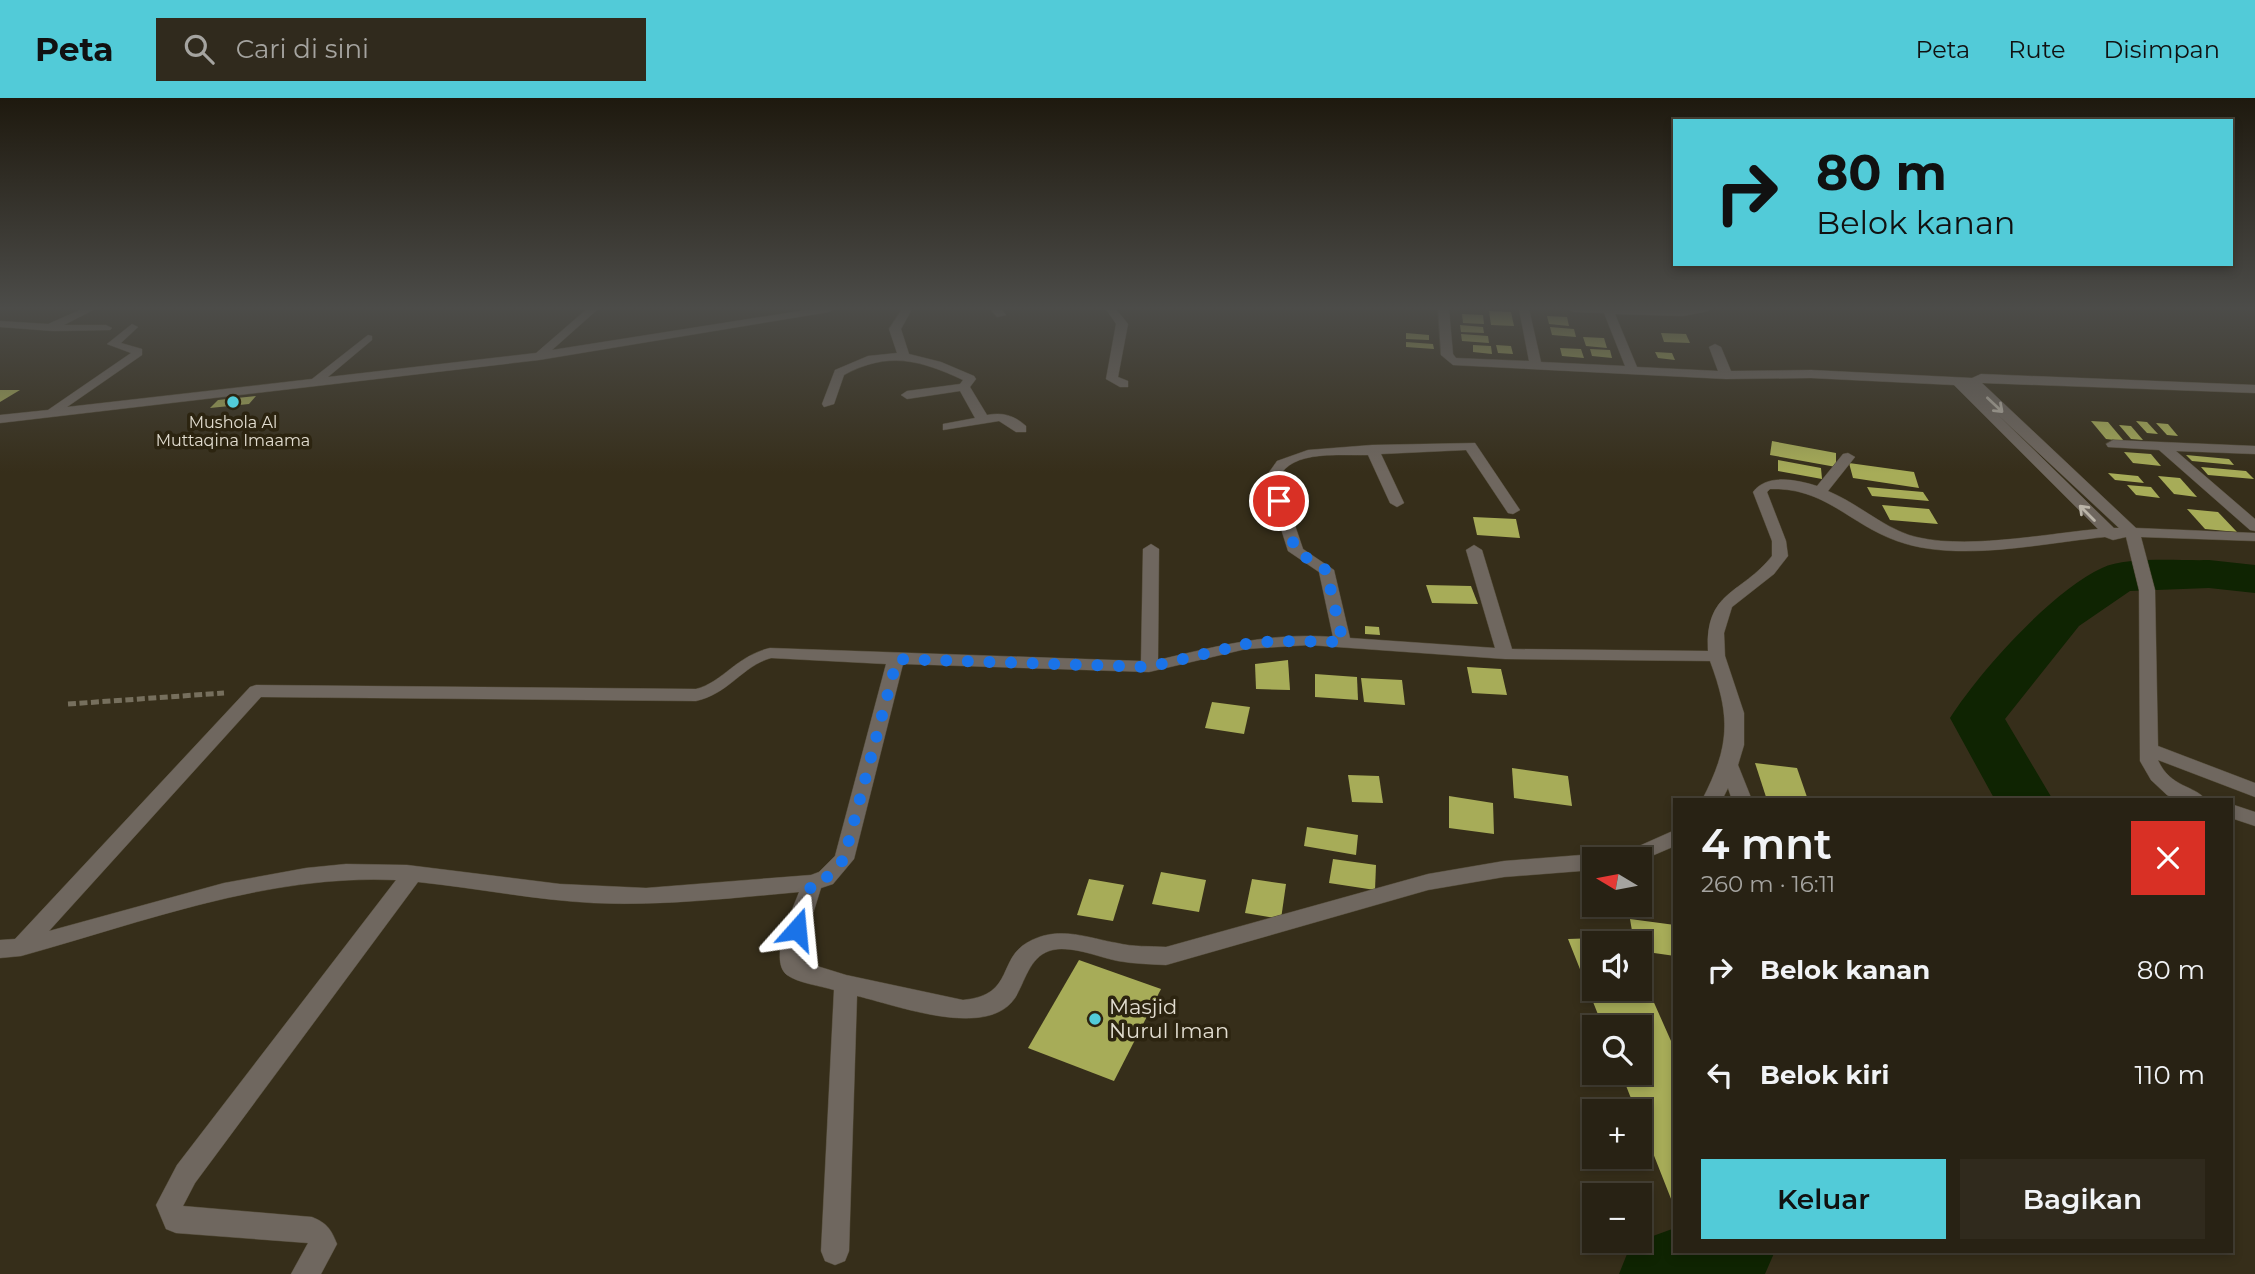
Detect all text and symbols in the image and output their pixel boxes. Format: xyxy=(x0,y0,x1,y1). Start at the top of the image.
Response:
search box xyxy=(156,18,646,81)
text: Peta xyxy=(35,29,114,69)
icon: search xyxy=(180,30,218,68)
text: Cari di sini xyxy=(236,33,369,65)
text: Peta xyxy=(1915,35,1970,64)
text: Rute xyxy=(2008,35,2066,64)
text: Disimpan xyxy=(2104,35,2220,64)
text: 80 m xyxy=(1816,143,1947,202)
icon: right xyxy=(1701,147,1792,238)
text: Belok kanan xyxy=(1816,203,2016,242)
marker: Mushola Al Muttaqina Imaama xyxy=(225,394,241,410)
one-way arrow xyxy=(1986,396,2004,413)
place label: Mushola Al Muttaqina Imaama xyxy=(156,413,310,450)
pin xyxy=(1249,471,1309,531)
icon: arrive xyxy=(1260,482,1298,520)
one-way arrow xyxy=(2079,505,2096,522)
text: 4 mnt xyxy=(1701,818,1832,870)
button: close xyxy=(2131,821,2205,895)
north arrow xyxy=(1582,847,1652,917)
map controls xyxy=(1582,847,1652,1253)
text: 260 m · 16:11 xyxy=(1701,870,1835,898)
position arrow xyxy=(760,892,834,966)
button: sound xyxy=(1582,931,1652,1001)
icon: right xyxy=(1701,951,1739,989)
text: Belok kanan xyxy=(1760,954,1930,986)
text: 80 m xyxy=(2137,954,2205,986)
place label: Masjid Nurul Iman xyxy=(1109,994,1229,1043)
marker: Masjid Nurul Iman xyxy=(1087,1011,1103,1027)
button: search xyxy=(1582,1015,1652,1085)
icon: left xyxy=(1701,1056,1739,1094)
text: Belok kiri xyxy=(1760,1059,1889,1091)
text: 110 m xyxy=(2135,1059,2205,1091)
button: + xyxy=(1582,1099,1652,1169)
button: Keluar xyxy=(1701,1159,1946,1239)
button: Bagikan xyxy=(1960,1159,2205,1239)
button: − xyxy=(1582,1183,1652,1253)

